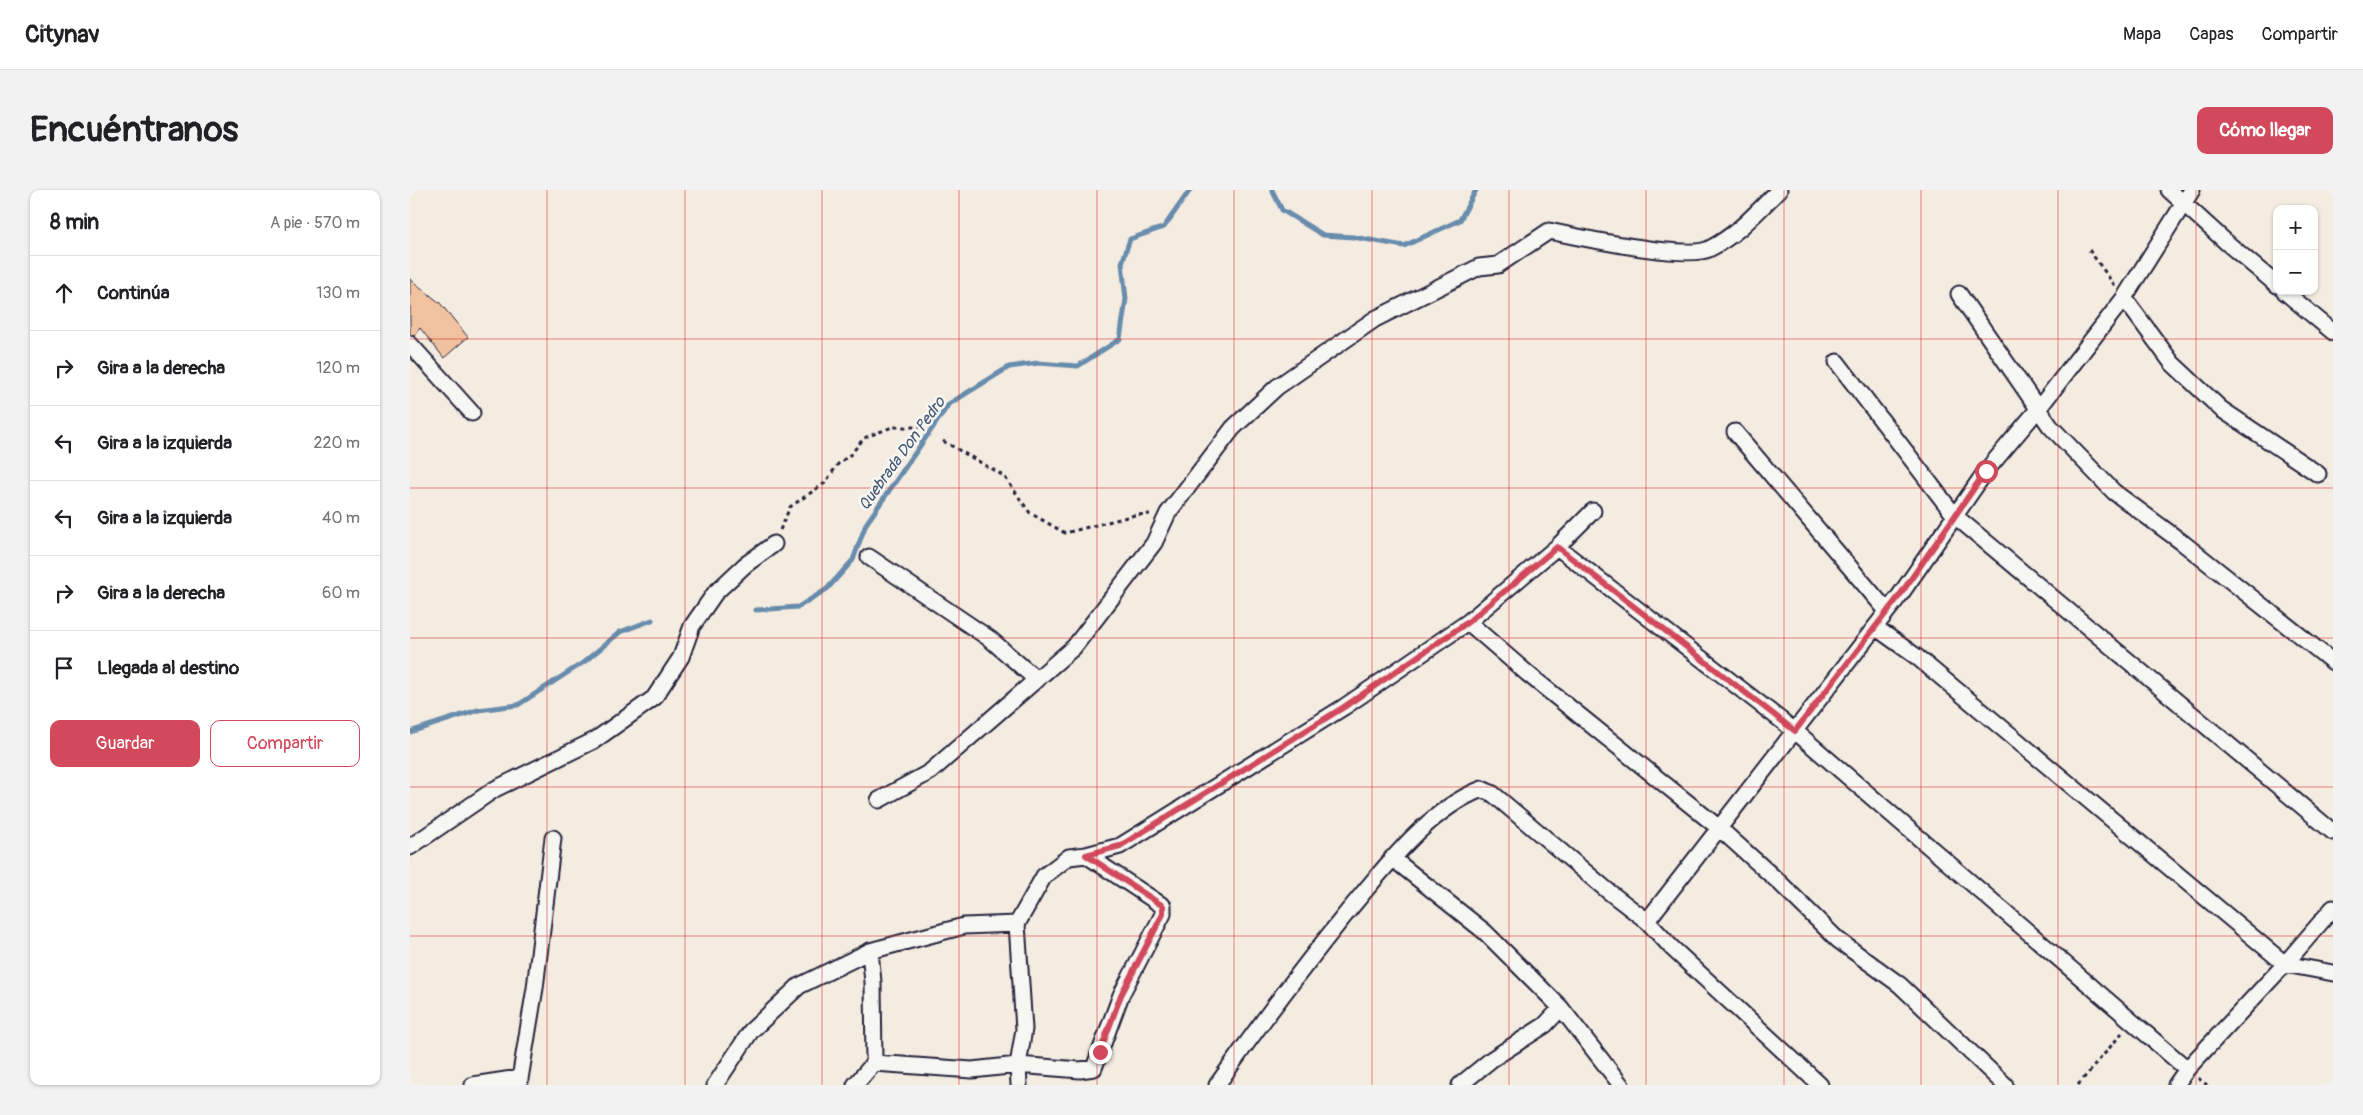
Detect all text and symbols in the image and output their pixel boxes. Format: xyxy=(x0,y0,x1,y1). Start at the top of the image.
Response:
text: Citynav xyxy=(25,20,100,49)
text: Mapa xyxy=(2123,23,2161,46)
text: Capas xyxy=(2189,23,2234,46)
text: Compartir xyxy=(2262,23,2338,46)
button: Cómo llegar xyxy=(2197,107,2333,154)
text: Encuéntranos xyxy=(30,108,238,152)
map controls xyxy=(2273,205,2318,295)
button: + xyxy=(2273,205,2318,250)
text: 8 min xyxy=(50,209,99,236)
text: A pie · 570 m xyxy=(270,213,360,233)
button: − xyxy=(2273,250,2318,295)
icon: ahead xyxy=(50,279,78,307)
text: Continúa xyxy=(97,281,170,305)
text: 130 m xyxy=(316,283,360,303)
icon: right xyxy=(50,354,78,382)
text: Gira a la derecha xyxy=(97,356,225,380)
text: 120 m xyxy=(316,358,360,378)
water label: Quebrada Don Pedro xyxy=(854,392,950,514)
icon: left xyxy=(50,429,78,457)
text: Gira a la izquierda xyxy=(97,431,232,455)
text: 220 m xyxy=(314,433,360,453)
route start xyxy=(1975,460,1998,483)
icon: left xyxy=(50,504,78,532)
text: Gira a la izquierda xyxy=(97,506,232,530)
text: 40 m xyxy=(322,508,360,528)
icon: right xyxy=(50,579,78,607)
text: Gira a la derecha xyxy=(97,581,225,605)
text: 60 m xyxy=(322,583,360,603)
icon: arrive xyxy=(50,654,78,682)
text: Llegada al destino xyxy=(97,656,239,680)
button: Guardar xyxy=(50,720,200,767)
button: Compartir xyxy=(210,720,360,767)
route end xyxy=(1089,1041,1112,1064)

